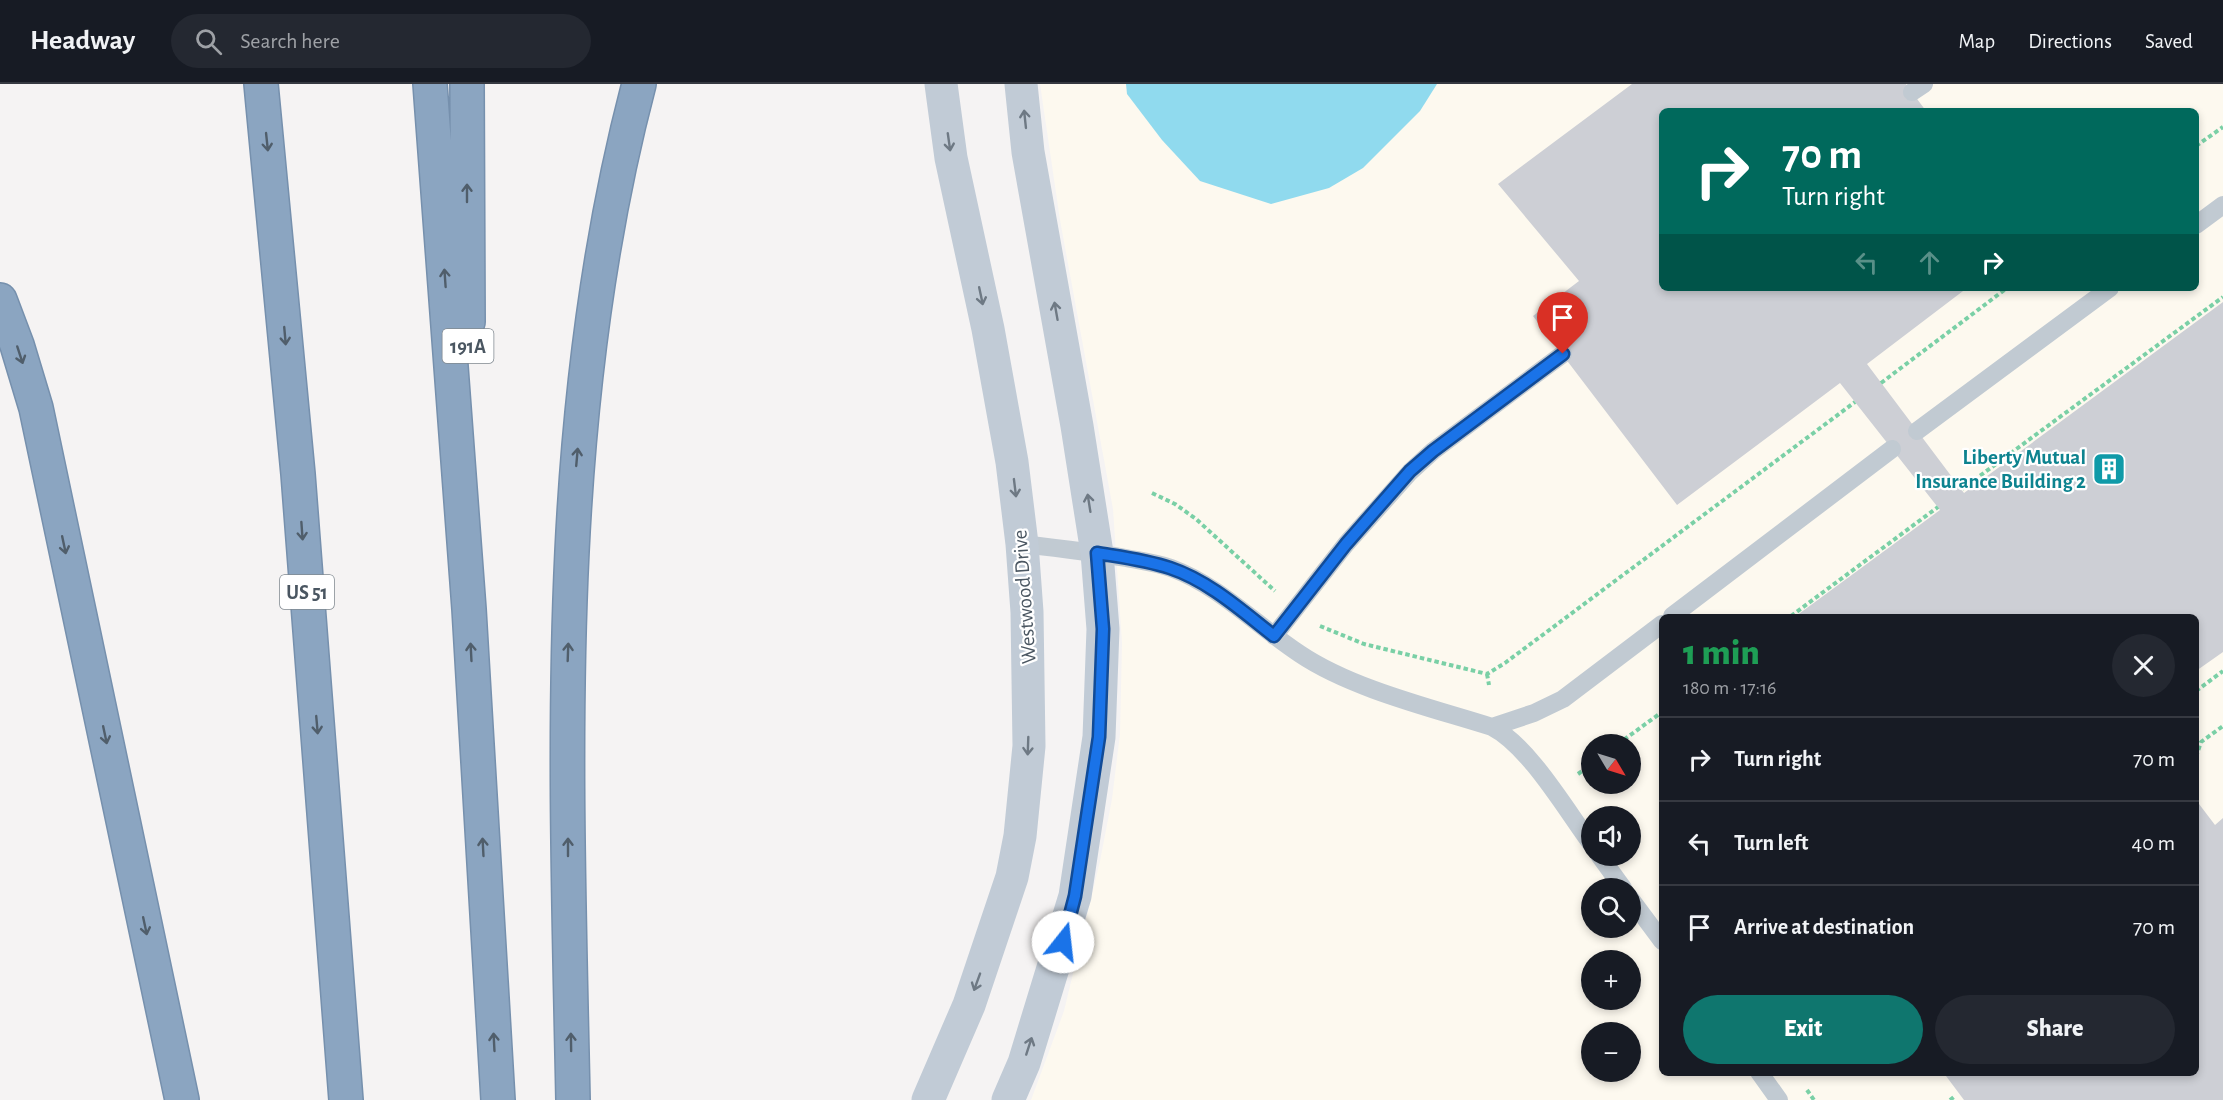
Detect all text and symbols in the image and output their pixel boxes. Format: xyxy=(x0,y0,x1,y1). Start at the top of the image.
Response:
search box xyxy=(171,14,591,68)
icon: search xyxy=(192,25,225,58)
text: Headway xyxy=(30,27,135,55)
text: Search here xyxy=(240,30,340,52)
text: Map xyxy=(1959,31,1995,52)
text: Directions xyxy=(2028,31,2112,52)
text: Saved xyxy=(2145,31,2193,52)
one-way arrow xyxy=(1019,109,1030,129)
one-way arrow xyxy=(262,132,273,152)
one-way arrow xyxy=(944,132,955,151)
icon: right xyxy=(1683,132,1761,210)
text: 70 m xyxy=(1782,134,1862,176)
text: Turn right xyxy=(1782,183,1885,210)
one-way arrow xyxy=(461,184,473,204)
icon: left xyxy=(1850,246,1883,279)
icon: ahead xyxy=(1913,246,1946,279)
icon: right xyxy=(1976,246,2009,279)
one-way arrow xyxy=(439,269,450,289)
one-way arrow xyxy=(976,286,987,306)
pin xyxy=(1537,292,1588,354)
icon: arrive xyxy=(1546,301,1579,334)
one-way arrow xyxy=(1051,302,1062,321)
one-way arrow xyxy=(280,326,291,346)
road number: 191A xyxy=(442,329,494,363)
one-way arrow xyxy=(15,345,26,364)
one-way arrow xyxy=(572,447,583,467)
place label: Liberty Mutual Insurance Building 2 xyxy=(1915,447,2086,492)
building icon: Liberty Mutual Insurance Building 2 xyxy=(2091,451,2127,487)
one-way arrow xyxy=(1010,478,1021,498)
one-way arrow xyxy=(1084,494,1095,514)
one-way arrow xyxy=(297,520,308,540)
street label: Westwood Drive xyxy=(1009,529,1040,665)
one-way arrow xyxy=(59,534,70,554)
road number: US 51 xyxy=(280,575,334,609)
button: close xyxy=(2112,634,2175,697)
text: 1 min xyxy=(1683,635,1760,671)
one-way arrow xyxy=(562,642,573,662)
one-way arrow xyxy=(466,643,477,663)
text: 180 m · 17:16 xyxy=(1683,678,1776,698)
one-way arrow xyxy=(312,715,323,734)
one-way arrow xyxy=(100,725,111,745)
north arrow xyxy=(1581,734,1641,794)
map controls xyxy=(1581,734,1641,1082)
one-way arrow xyxy=(1023,736,1034,756)
icon: right xyxy=(1683,743,1716,776)
text: Turn right xyxy=(1734,748,1821,770)
text: 70 m xyxy=(2133,748,2175,770)
button: sound xyxy=(1581,806,1641,866)
icon: left xyxy=(1683,827,1716,860)
text: Turn left xyxy=(1734,832,1808,854)
text: 40 m xyxy=(2132,832,2175,854)
one-way arrow xyxy=(477,837,488,857)
one-way arrow xyxy=(562,837,574,857)
button: search xyxy=(1581,878,1641,938)
position arrow xyxy=(1031,910,1095,974)
icon: arrive xyxy=(1683,911,1716,944)
one-way arrow xyxy=(140,916,151,935)
text: Arrive at destination xyxy=(1734,916,1914,938)
text: 70 m xyxy=(2133,916,2175,938)
button: + xyxy=(1581,950,1641,1010)
one-way arrow xyxy=(970,972,981,991)
button: Exit xyxy=(1683,995,1923,1064)
button: Share xyxy=(1935,995,2175,1064)
button: − xyxy=(1581,1022,1641,1082)
one-way arrow xyxy=(489,1032,500,1052)
one-way arrow xyxy=(566,1032,577,1052)
one-way arrow xyxy=(1025,1037,1036,1056)

